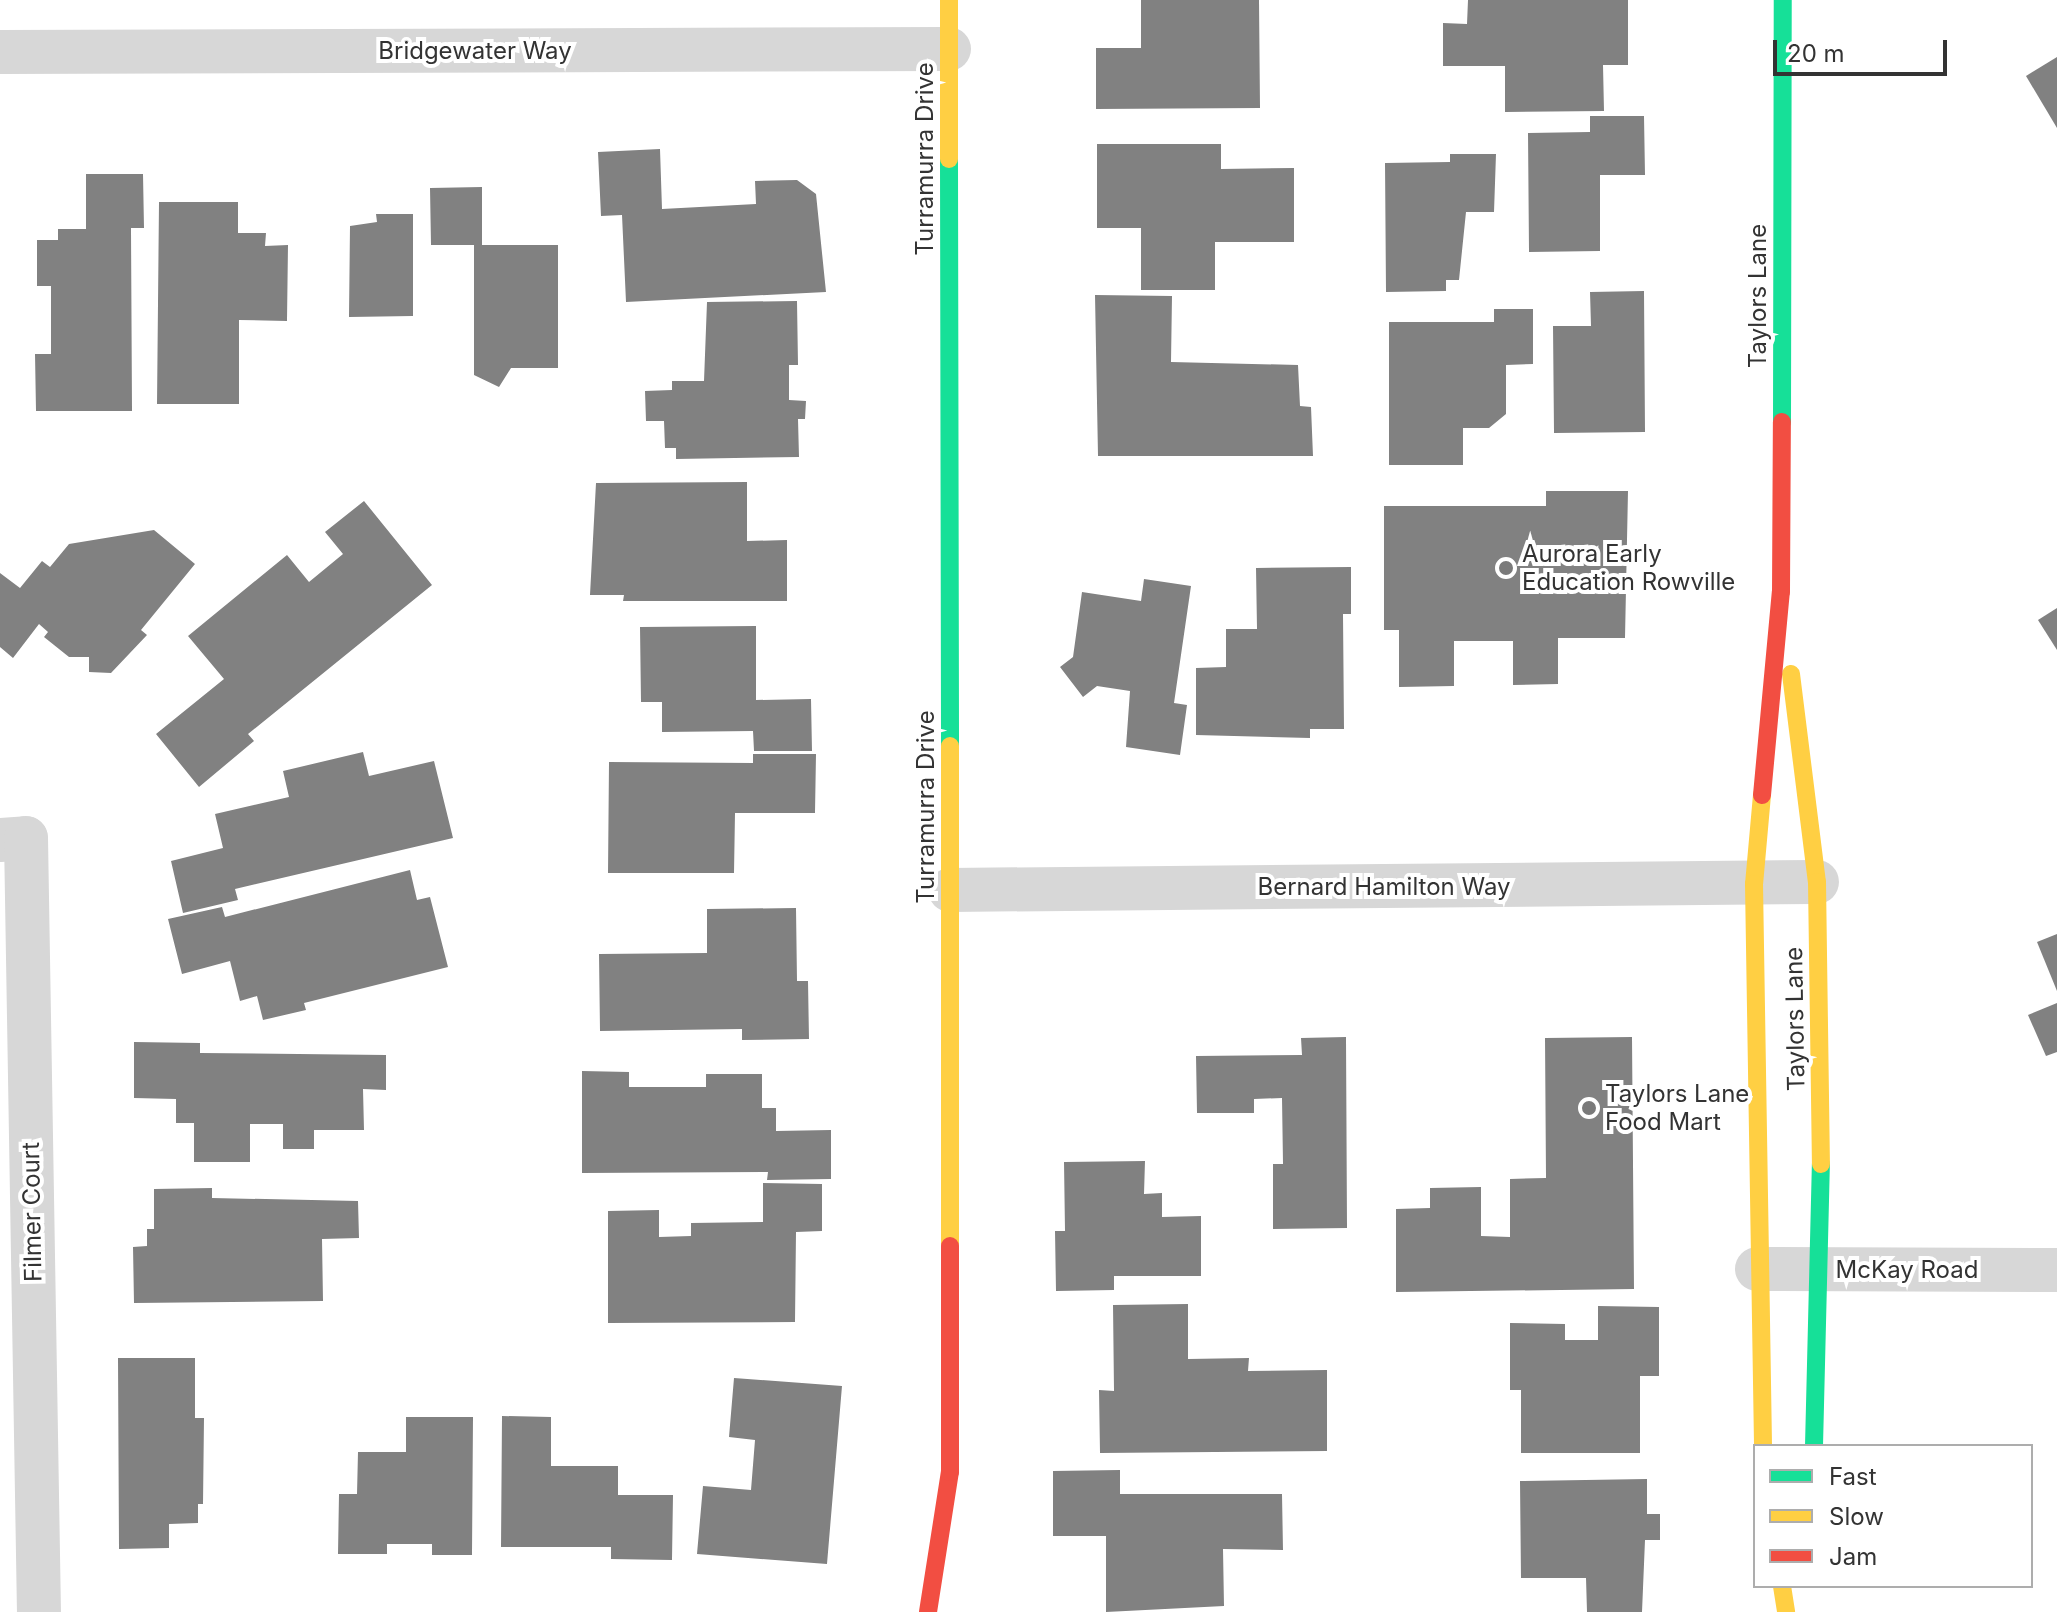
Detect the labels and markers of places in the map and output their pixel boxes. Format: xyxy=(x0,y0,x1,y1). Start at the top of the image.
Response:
place label: Aurora Early Education Rowville xyxy=(1522,540,1735,596)
marker: Aurora Early Education Rowville xyxy=(1497,559,1515,577)
place label: Taylors Lane Food Mart xyxy=(1605,1080,1749,1136)
marker: Taylors Lane Food Mart xyxy=(1580,1099,1598,1117)

